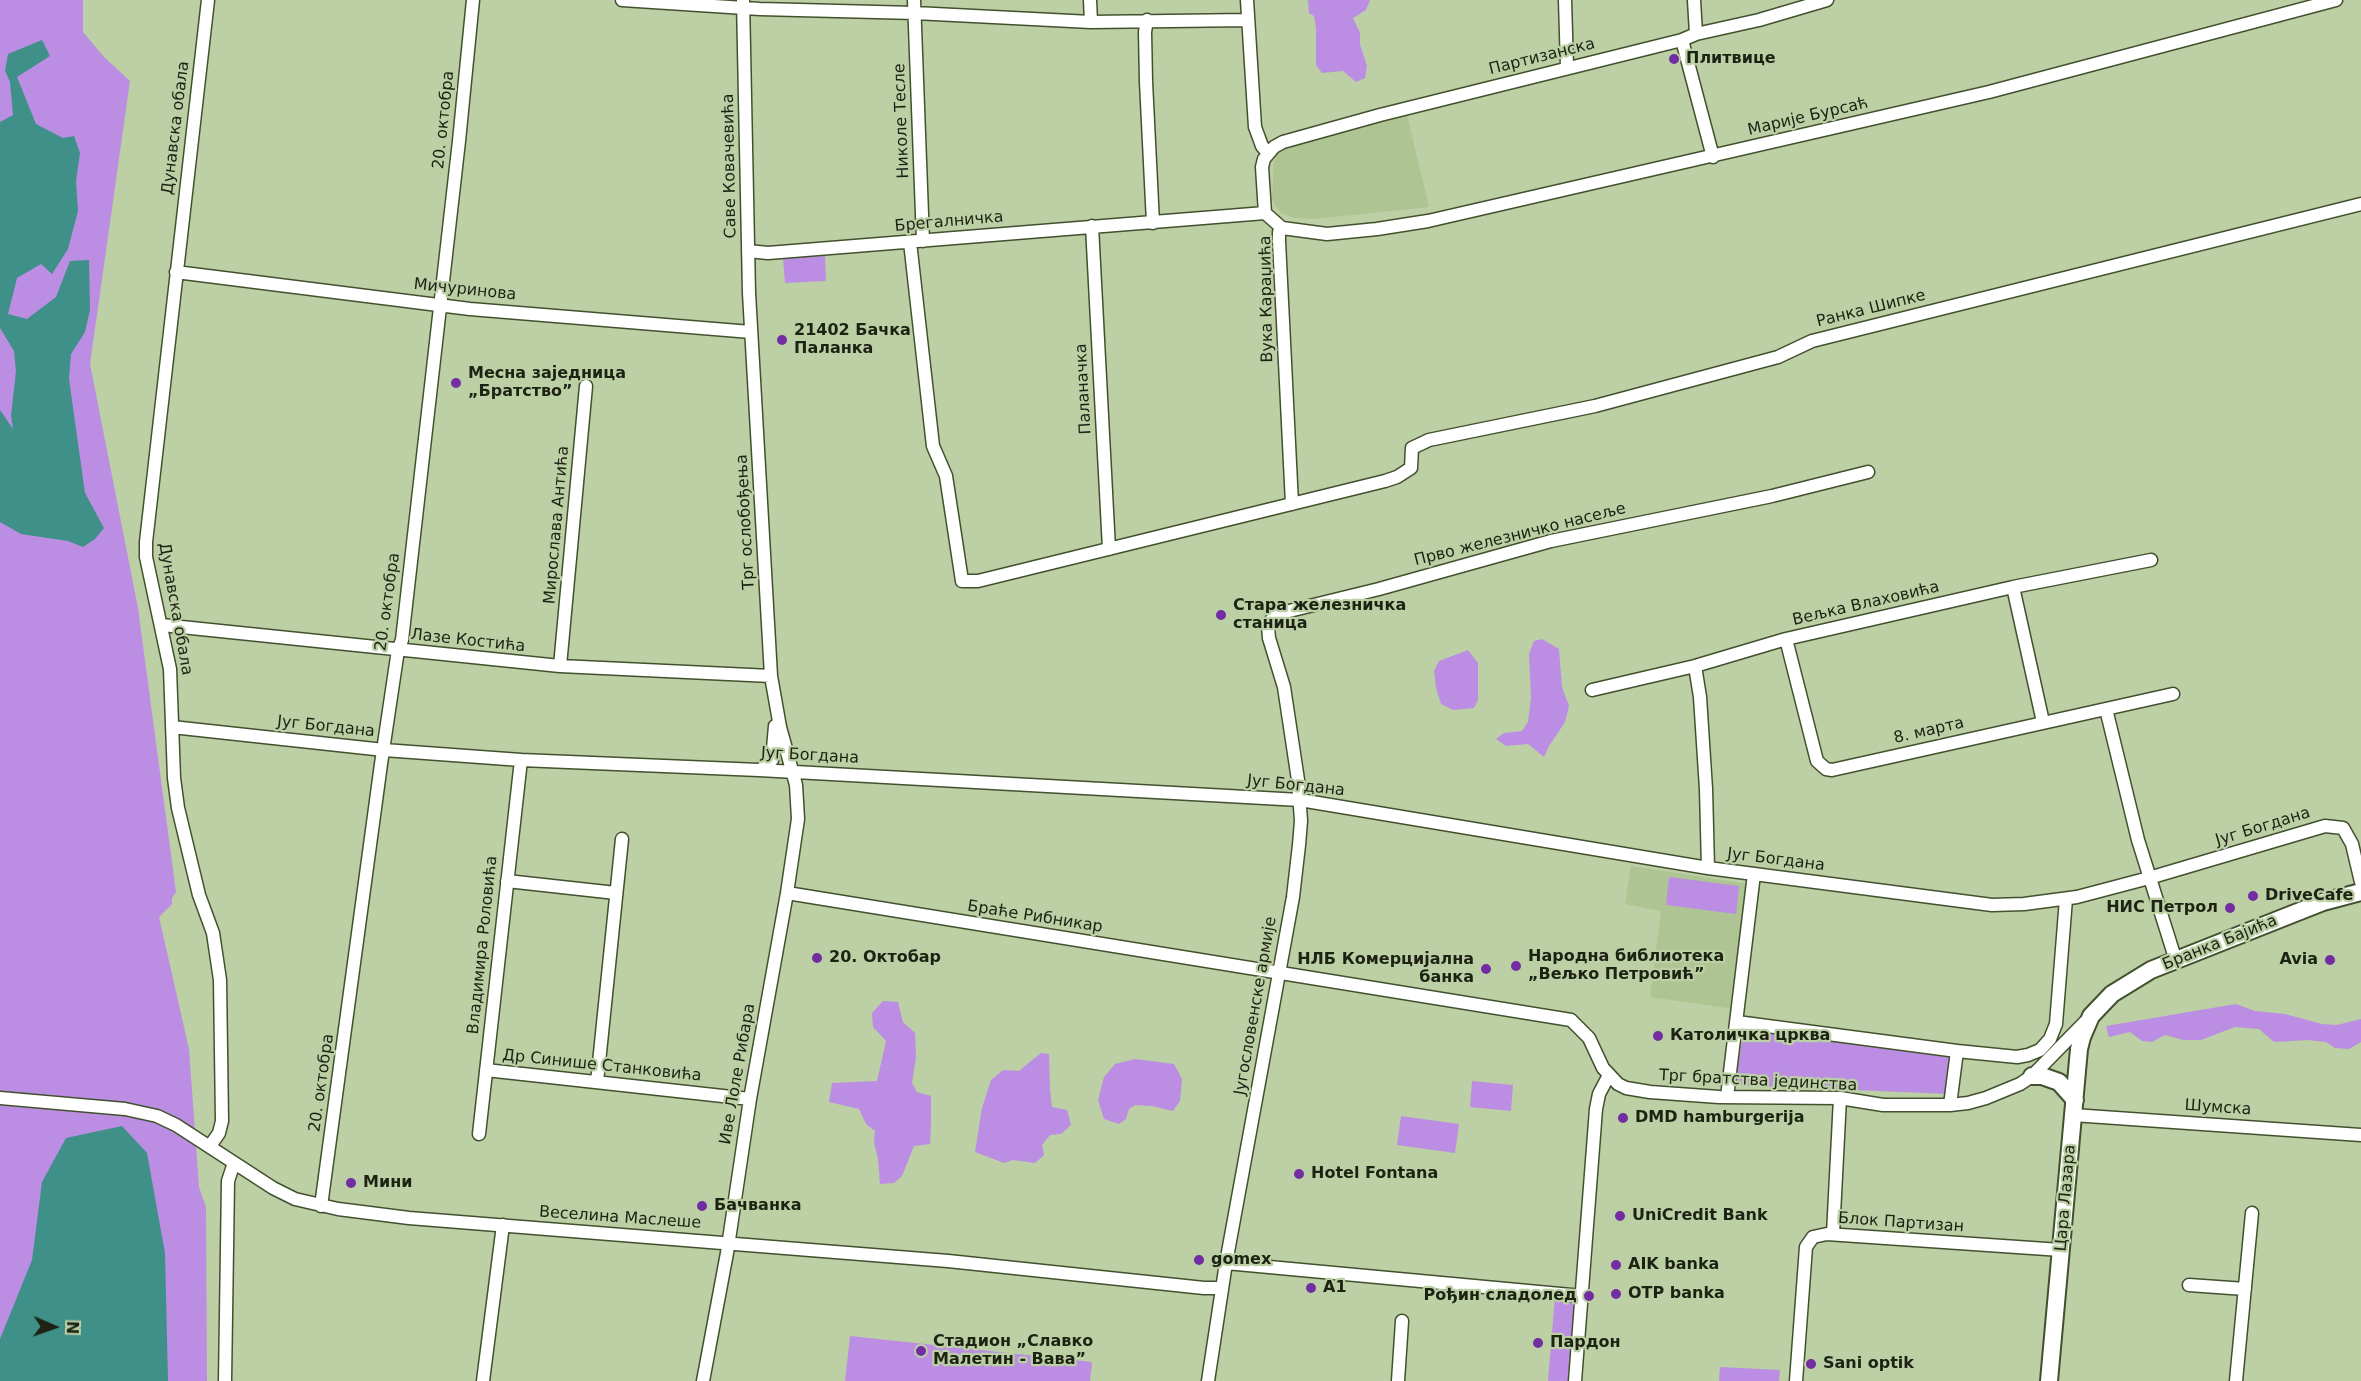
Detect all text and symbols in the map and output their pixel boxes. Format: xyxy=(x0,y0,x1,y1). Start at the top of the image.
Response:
street label: Партизанска xyxy=(1487,35,1597,79)
place label: Плитвице xyxy=(1686,49,1776,69)
marker: Плитвице xyxy=(1667,52,1681,66)
street label: Дунавска обала xyxy=(158,60,194,196)
street label: Николе Тесле xyxy=(890,63,914,179)
street label: 20. октобра xyxy=(429,70,459,170)
street label: Саве Ковачевића xyxy=(719,93,741,239)
street label: Марије Бурсаћ xyxy=(1746,94,1870,140)
street label: Брегалничка xyxy=(894,208,1004,236)
street label: Вука Караџића xyxy=(1256,235,1278,363)
street label: Мичуринова xyxy=(413,275,517,305)
street label: Ранка Шипке xyxy=(1814,286,1928,332)
place label: 21402 Бачка Паланка xyxy=(794,321,911,359)
marker: 21402 Бачка Паланка xyxy=(775,333,789,347)
street label: Паланачка xyxy=(1072,343,1096,435)
place label: Месна заједница „Братство” xyxy=(468,364,626,402)
marker: Месна заједница „Братство” xyxy=(449,376,463,390)
street label: Мирослава Антића xyxy=(541,445,573,605)
street label: Трг ослобођења xyxy=(733,454,759,590)
street label: Прво железничко насеље xyxy=(1412,499,1628,571)
street label: Дунавска обала xyxy=(154,541,196,677)
street label: 20. октобра xyxy=(372,552,404,652)
street label: Вељка Влаховића xyxy=(1791,578,1941,630)
place label: Стара железничка станица xyxy=(1233,596,1406,634)
marker: Стара железничка станица xyxy=(1214,608,1228,622)
street label: Лазе Костића xyxy=(410,625,526,657)
street label: Југ Богдана xyxy=(276,712,376,742)
street label: 8. марта xyxy=(1892,714,1966,748)
street label: Југ Богдана xyxy=(761,744,859,768)
street label: Југ Богдана xyxy=(1246,771,1346,801)
street label: Југ Богдана xyxy=(2213,803,2313,851)
street label: Југ Богдана xyxy=(1726,845,1826,875)
street label: Владимира Роловића xyxy=(464,855,502,1035)
place label: DriveCafe xyxy=(2265,886,2353,906)
marker: DriveCafe xyxy=(2246,889,2260,903)
street label: Браће Рибникар xyxy=(966,897,1104,937)
place label: НИС Петрол xyxy=(2106,898,2218,918)
marker: НИС Петрол xyxy=(2223,901,2237,915)
street label: Бранка Бајића xyxy=(2160,911,2280,975)
street label: Југословенске армије xyxy=(1231,915,1281,1097)
place label: Народна библиотека „Вељко Петровић” xyxy=(1528,947,1724,985)
place label: 20. Октобар xyxy=(829,948,941,968)
place label: НЛБ Комерцијална банка xyxy=(1297,950,1474,988)
place label: Avia xyxy=(2279,950,2318,970)
marker: 20. Октобар xyxy=(810,951,824,965)
marker: Avia xyxy=(2323,953,2337,967)
marker: Народна библиотека „Вељко Петровић” xyxy=(1509,959,1523,973)
marker: НЛБ Комерцијална банка xyxy=(1479,962,1493,976)
street label: Иве Лоле Рибара xyxy=(716,1002,760,1146)
place label: Католичка црква xyxy=(1670,1026,1830,1046)
marker: Католичка црква xyxy=(1651,1029,1665,1043)
street label: 20. октобра xyxy=(306,1033,338,1133)
street label: Др Синише Станковића xyxy=(502,1046,702,1086)
street label: Трг братства јединства xyxy=(1658,1066,1858,1096)
street label: Шумска xyxy=(2184,1096,2252,1120)
place label: DMD hamburgerija xyxy=(1635,1108,1805,1128)
marker: DMD hamburgerija xyxy=(1616,1111,1630,1125)
street label: Цара Лазара xyxy=(2052,1144,2080,1252)
place label: Hotel Fontana xyxy=(1311,1164,1438,1184)
marker: Hotel Fontana xyxy=(1292,1167,1306,1181)
place label: Мини xyxy=(363,1173,412,1193)
marker: Мини xyxy=(344,1176,358,1190)
place label: Бачванка xyxy=(714,1196,802,1216)
marker: Бачванка xyxy=(695,1199,709,1213)
street label: Веселина Маслеше xyxy=(538,1203,702,1233)
place label: UniCredit Bank xyxy=(1632,1206,1768,1226)
marker: UniCredit Bank xyxy=(1613,1209,1627,1223)
street label: Блок Партизан xyxy=(1837,1209,1965,1237)
place label: gomex xyxy=(1211,1250,1271,1270)
marker: gomex xyxy=(1192,1253,1206,1267)
place label: AIK banka xyxy=(1628,1255,1719,1275)
marker: AIK banka xyxy=(1609,1258,1623,1272)
place label: A1 xyxy=(1323,1278,1347,1298)
marker: A1 xyxy=(1304,1281,1318,1295)
place label: OTP banka xyxy=(1628,1284,1725,1304)
place label: Рођин сладолед xyxy=(1424,1286,1577,1306)
marker: OTP banka xyxy=(1609,1287,1623,1301)
marker: Рођин сладолед xyxy=(1582,1289,1596,1303)
north arrow xyxy=(24,1297,84,1357)
text: N xyxy=(63,1321,82,1335)
place label: Стадион „Славко Малетин - Вава” xyxy=(933,1332,1093,1370)
place label: Пардон xyxy=(1550,1333,1621,1353)
marker: Пардон xyxy=(1531,1336,1545,1350)
marker: Стадион „Славко Малетин - Вава” xyxy=(914,1344,928,1358)
place label: Sani optik xyxy=(1823,1354,1914,1374)
marker: Sani optik xyxy=(1804,1357,1818,1371)

